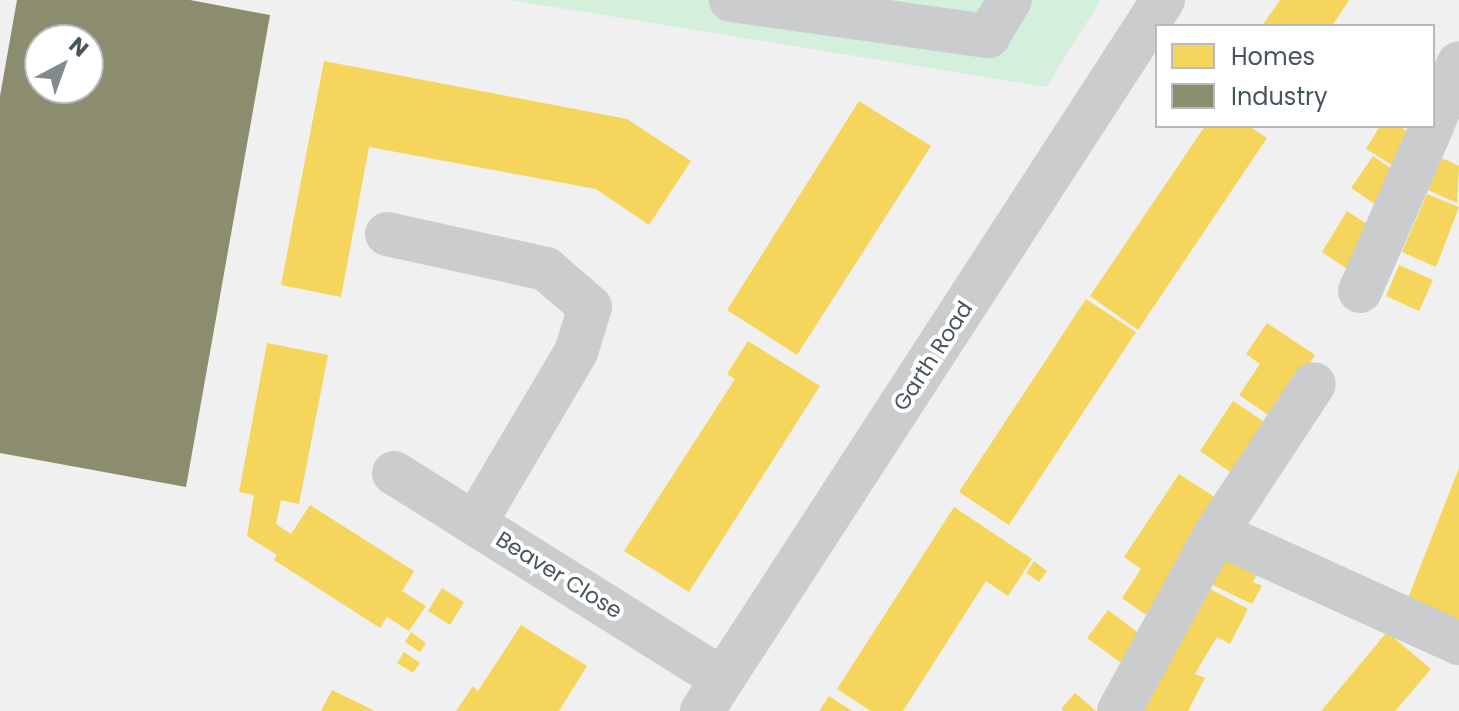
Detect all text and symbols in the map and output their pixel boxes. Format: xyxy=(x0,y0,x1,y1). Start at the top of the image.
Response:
north arrow xyxy=(24,24,104,104)
legend xyxy=(1155,24,1435,128)
text: N xyxy=(62,30,95,64)
text: Homes xyxy=(1231,40,1315,73)
text: Industry xyxy=(1231,80,1328,113)
street label: Garth Road xyxy=(888,296,978,416)
street label: Beaver Close xyxy=(491,526,627,624)

